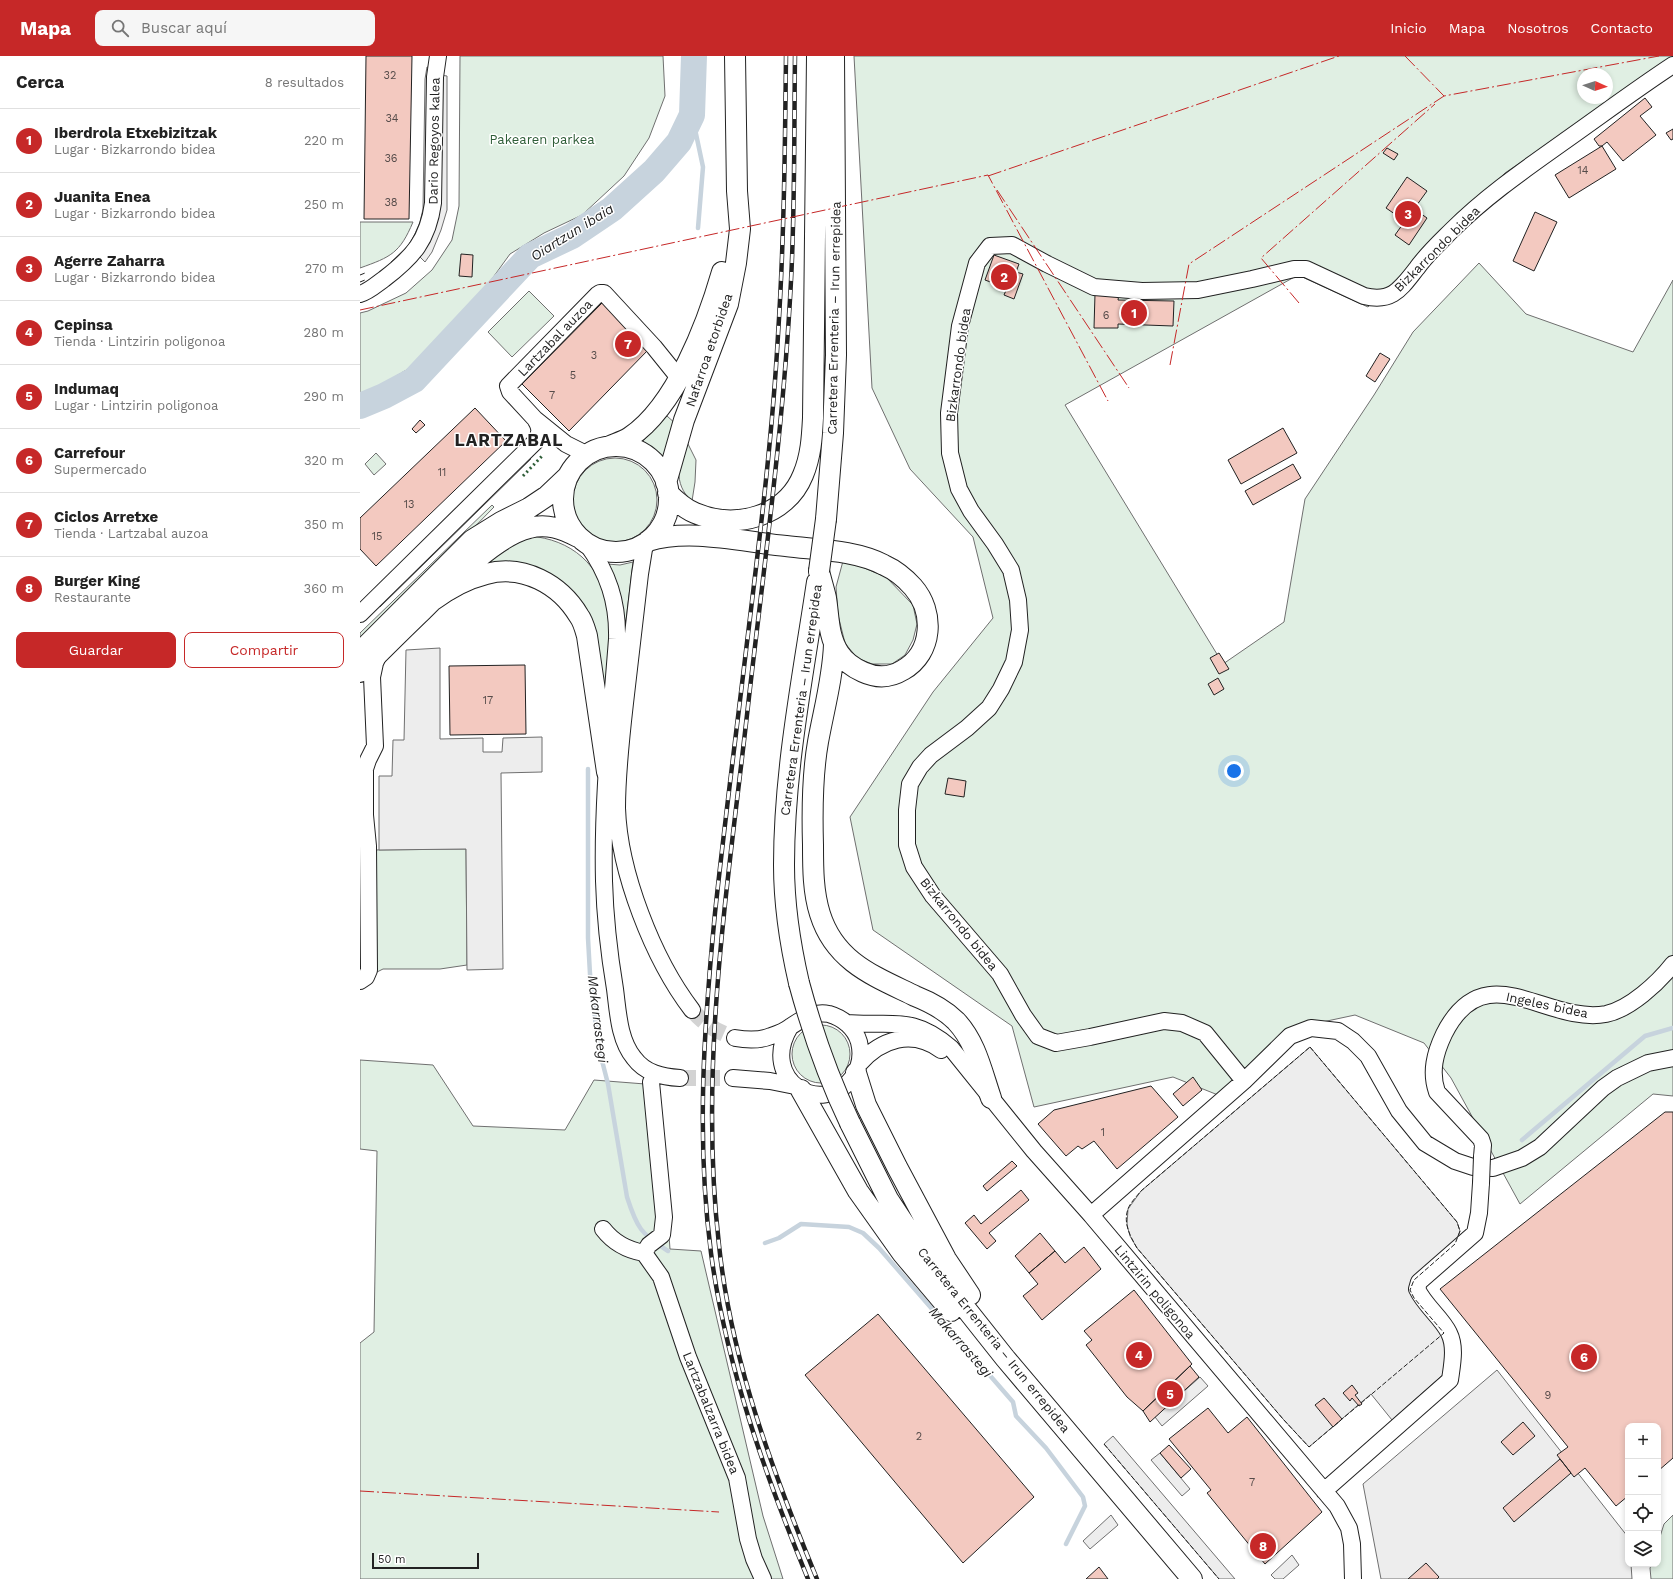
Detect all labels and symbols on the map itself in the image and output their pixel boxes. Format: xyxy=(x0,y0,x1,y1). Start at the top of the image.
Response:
north arrow xyxy=(1577,68,1613,104)
house number: 32 xyxy=(384,69,396,82)
street label: Dario Regoyos kalea xyxy=(425,77,443,205)
house number: 34 xyxy=(385,112,399,125)
park label: Pakearen parkea xyxy=(489,132,595,147)
house number: 36 xyxy=(384,152,398,165)
house number: 14 xyxy=(1577,164,1589,177)
house number: 38 xyxy=(384,196,398,209)
pin: 3 xyxy=(1395,199,1421,229)
water label: Oiartzun ibaia xyxy=(527,200,617,264)
street label: Carretera Errenteria – Irun errepidea xyxy=(824,200,844,435)
street label: Bizkarrondo bidea xyxy=(1391,203,1483,295)
pin: 2 xyxy=(991,262,1017,292)
street label: Nafarroa etorbidea xyxy=(683,291,736,409)
street label: Lartzabal auzoa xyxy=(515,296,596,379)
pin: 1 xyxy=(1121,298,1147,328)
street label: Bizkarrondo bidea xyxy=(943,307,973,423)
house number: 6 xyxy=(1103,309,1110,322)
pin: 7 xyxy=(615,329,641,359)
house number: 3 xyxy=(591,349,597,362)
house number: 5 xyxy=(570,369,576,382)
house number: 7 xyxy=(549,389,555,402)
district label: LARTZABAL xyxy=(454,430,564,450)
house number: 11 xyxy=(438,466,446,479)
house number: 13 xyxy=(404,498,414,511)
house number: 15 xyxy=(372,530,382,543)
street label: Carretera Errenteria – Irun errepidea xyxy=(777,583,825,817)
house number: 17 xyxy=(483,694,493,707)
your location xyxy=(1224,761,1244,781)
street label: Bizkarrondo bidea xyxy=(917,875,1001,974)
water label: Makarrastegi xyxy=(585,974,611,1064)
street label: Ingeles bidea xyxy=(1505,989,1590,1021)
house number: 1 xyxy=(1101,1126,1105,1139)
street label: Lintzirin poligonoa xyxy=(1111,1242,1199,1342)
street label: Carretera Errenteria – Irun errepidea xyxy=(915,1245,1074,1436)
water label: Makarrastegi xyxy=(926,1303,996,1381)
pin: 4 xyxy=(1126,1340,1152,1370)
pin: 6 xyxy=(1571,1342,1597,1372)
street label: Lartzabalzarra bidea xyxy=(680,1350,743,1477)
pin: 5 xyxy=(1157,1379,1183,1409)
house number: 9 xyxy=(1545,1389,1552,1402)
house number: 2 xyxy=(916,1430,922,1443)
house number: 7 xyxy=(1249,1476,1255,1489)
pin: 8 xyxy=(1250,1531,1276,1561)
scale bar xyxy=(372,1551,479,1570)

